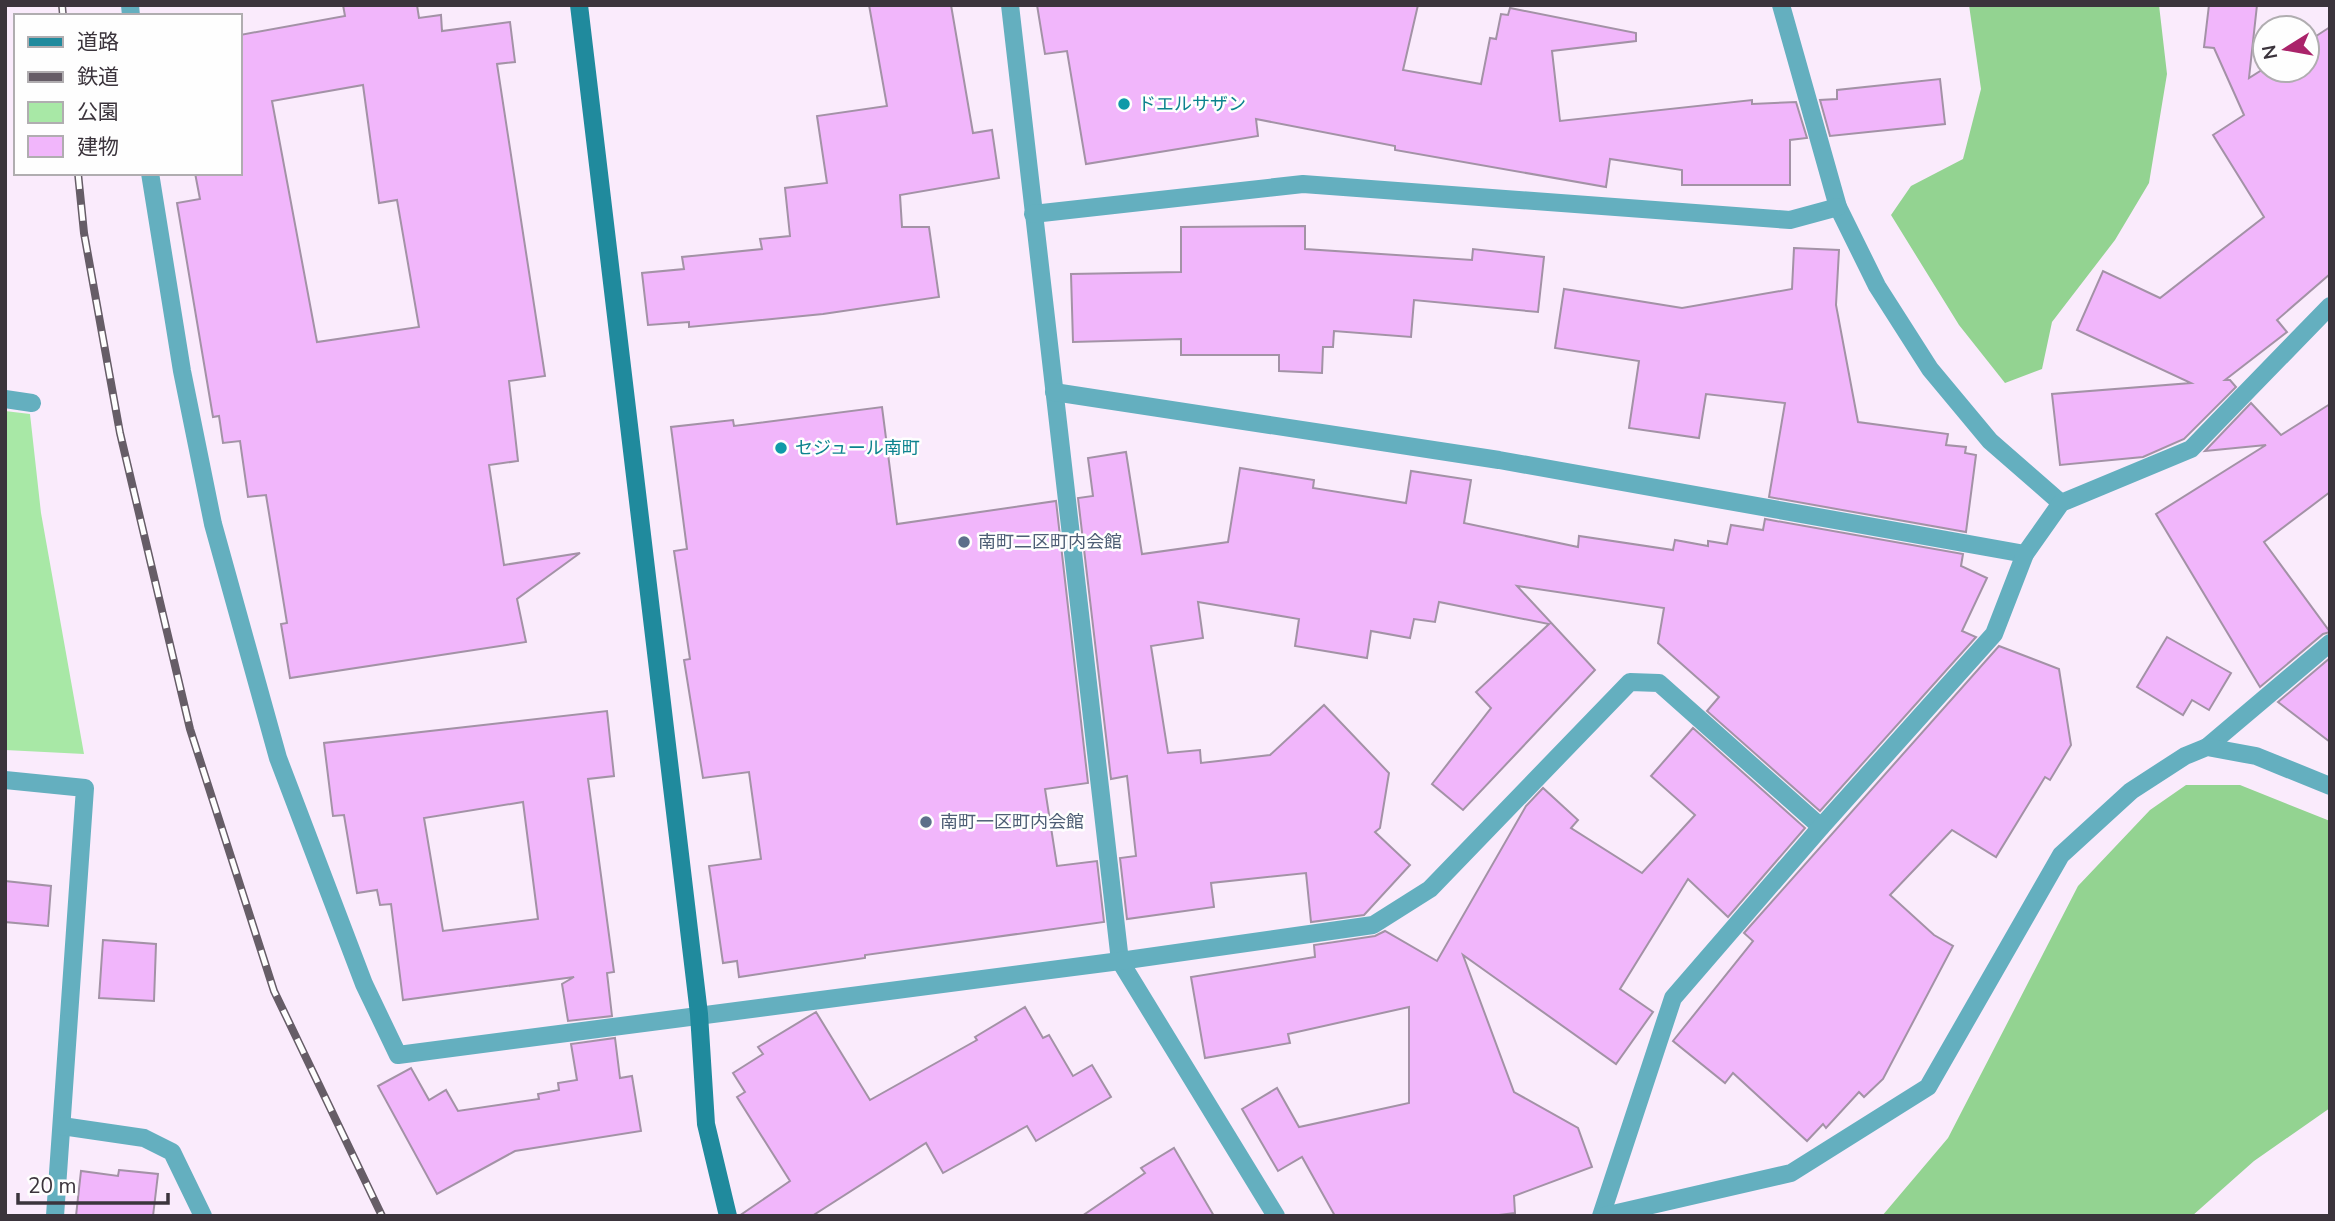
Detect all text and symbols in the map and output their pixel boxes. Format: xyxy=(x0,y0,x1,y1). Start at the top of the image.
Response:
legend xyxy=(14,14,242,175)
north arrow xyxy=(2251,14,2321,84)
text: 道路 xyxy=(77,28,119,56)
text: N xyxy=(2256,43,2284,62)
text: 鉄道 xyxy=(77,63,119,91)
place label: ドエルサザン xyxy=(1138,92,1246,116)
marker: ドエルサザン xyxy=(1116,96,1132,112)
text: 公園 xyxy=(77,98,119,126)
text: 建物 xyxy=(77,133,119,161)
place label: セジュール南町 xyxy=(795,436,920,460)
marker: セジュール南町 xyxy=(773,440,789,456)
place label: 南町二区町内会館 xyxy=(978,530,1122,554)
marker: 南町二区町内会館 xyxy=(956,534,972,550)
place label: 南町一区町内会館 xyxy=(940,810,1084,834)
marker: 南町一区町内会館 xyxy=(918,814,934,830)
scale bar xyxy=(18,1162,168,1206)
text: 20 m xyxy=(28,1172,77,1200)

